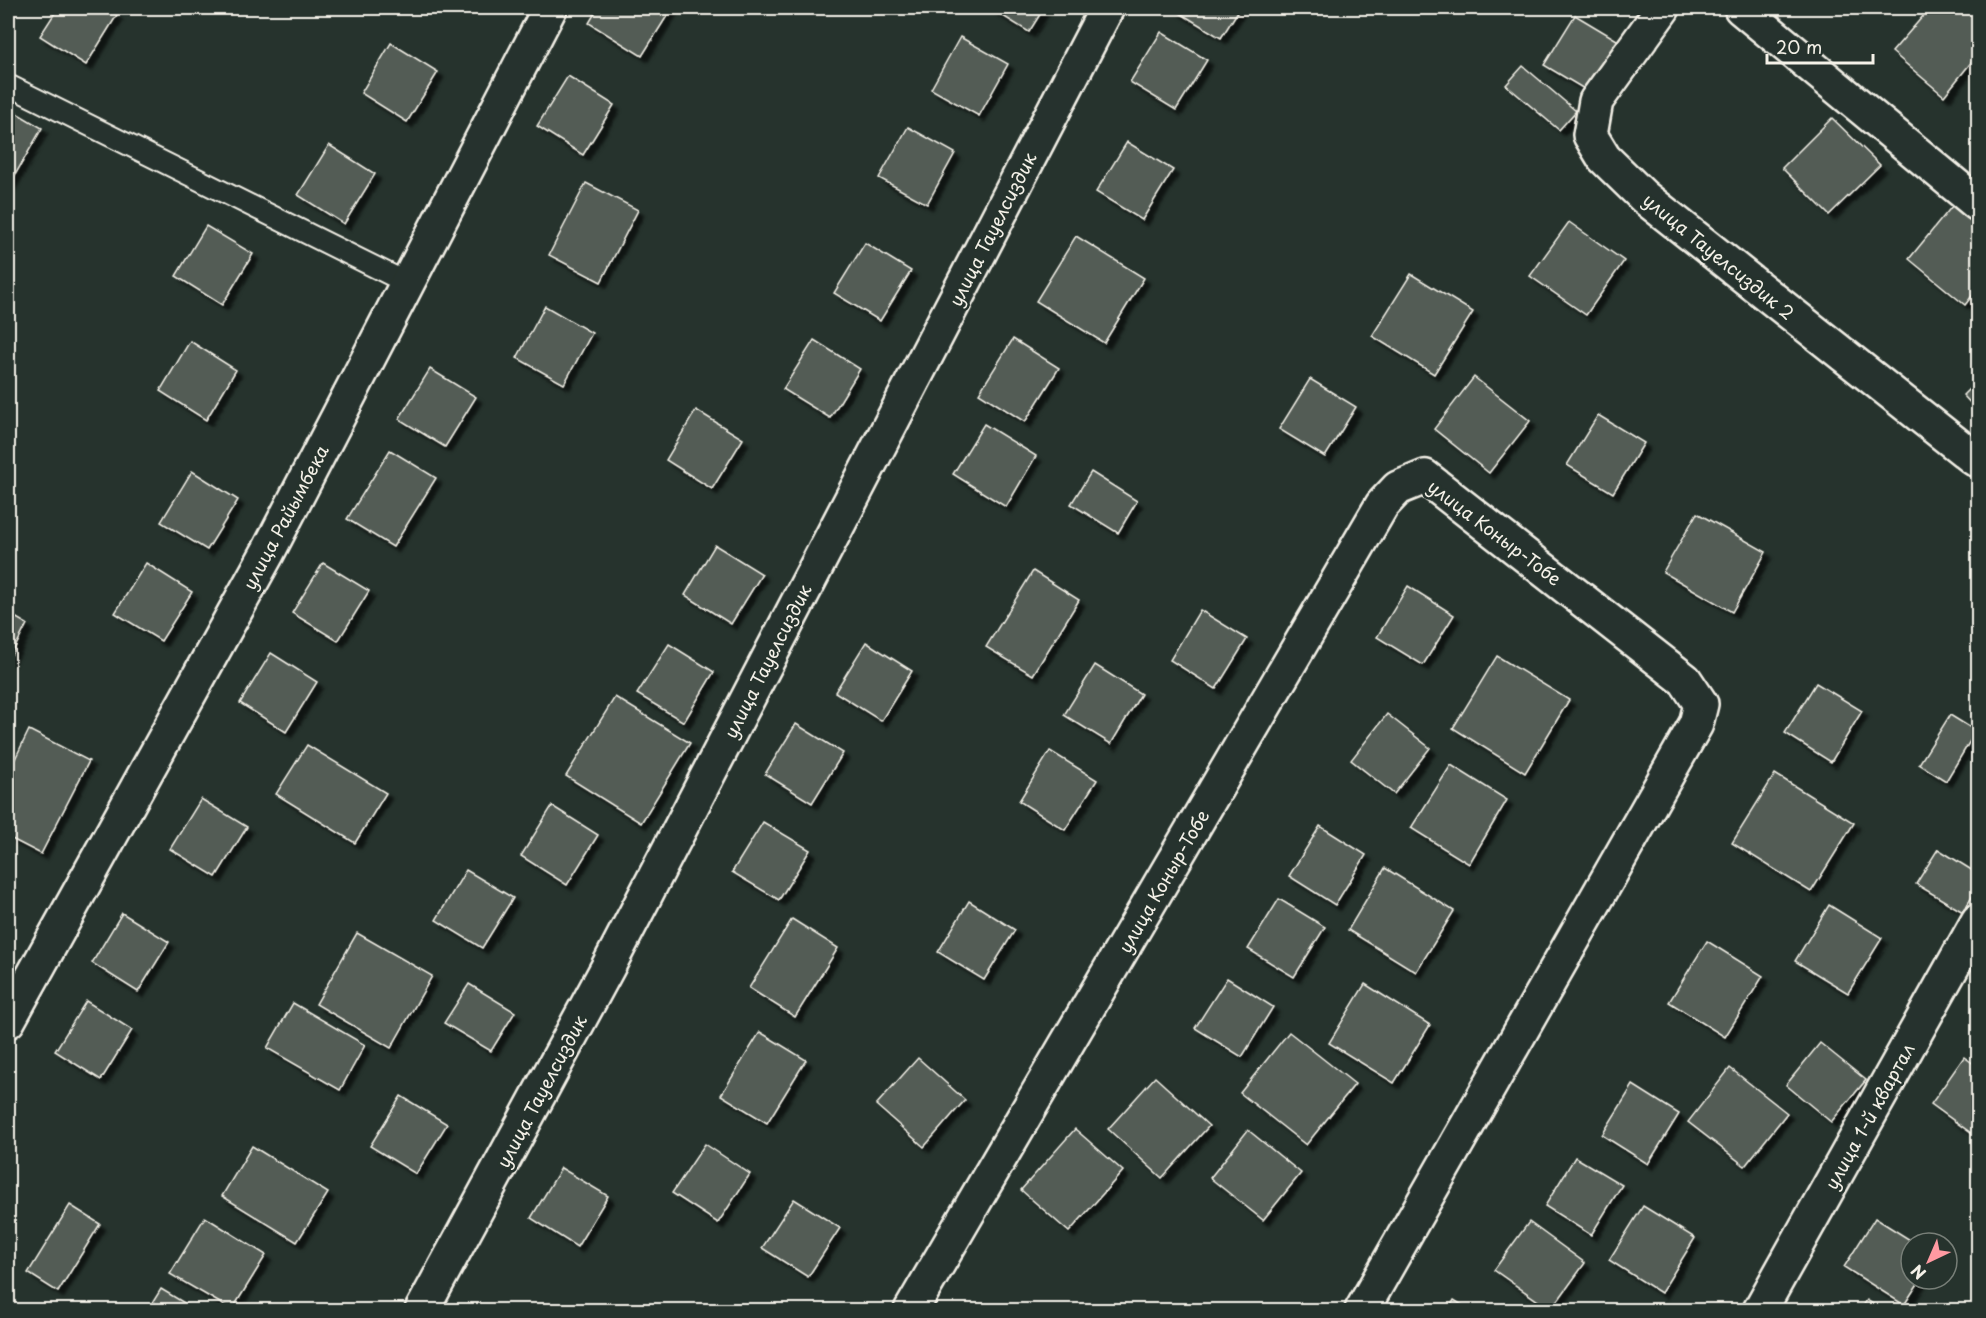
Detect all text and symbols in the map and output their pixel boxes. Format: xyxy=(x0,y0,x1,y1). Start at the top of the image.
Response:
scale bar xyxy=(1767,27,1874,65)
text: 20 m xyxy=(1776,33,1822,60)
street label: улица Тауелсиздик xyxy=(941,147,1043,311)
street label: улица Тауелсиздик 2 xyxy=(1637,186,1801,326)
street label: улица Райымбека xyxy=(235,439,335,594)
street label: улица Коныр-Тобе xyxy=(1422,473,1568,591)
street label: улица Тауелсиздик xyxy=(716,579,818,743)
street label: улица Коныр-Тобе xyxy=(1111,804,1215,958)
street label: улица Тауелсиздик xyxy=(489,1009,593,1172)
street label: улица 1-й квартал xyxy=(1817,1038,1921,1194)
north arrow xyxy=(1899,1231,1959,1291)
text: N xyxy=(1905,1259,1931,1286)

